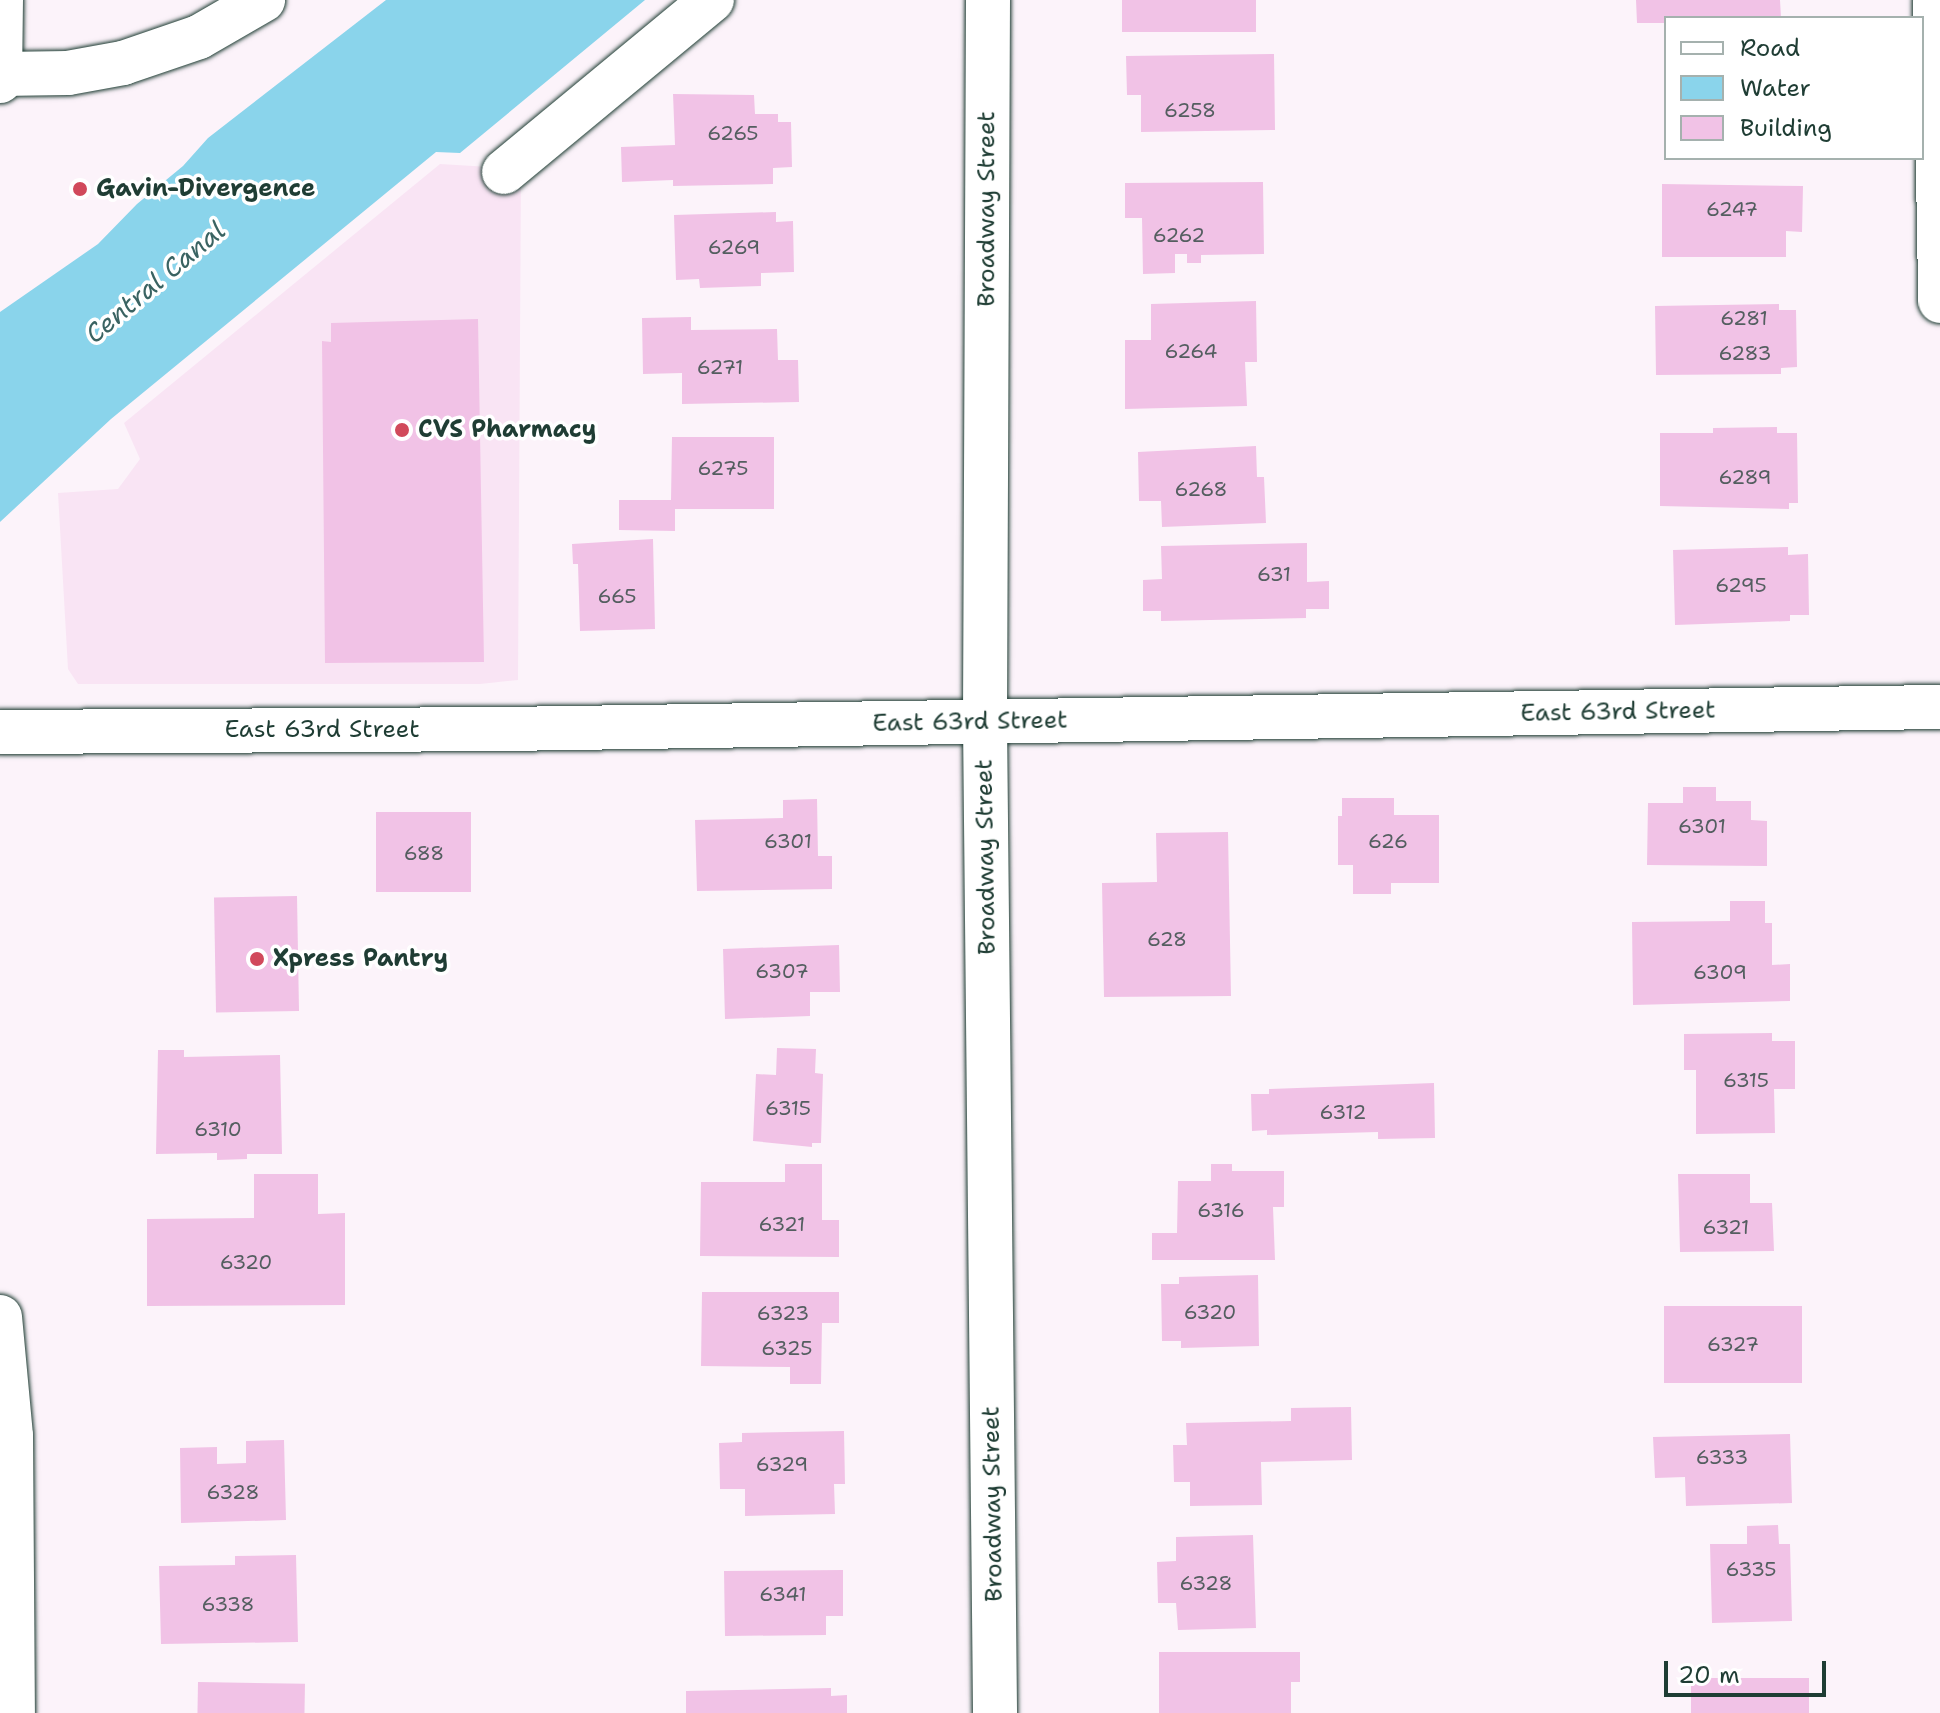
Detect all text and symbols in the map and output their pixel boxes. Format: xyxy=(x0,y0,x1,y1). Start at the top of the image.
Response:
legend xyxy=(1664,16,1924,160)
text: Road xyxy=(1740,32,1800,64)
text: Water xyxy=(1740,72,1811,104)
house number: 6258 xyxy=(1164,98,1216,122)
street label: Broadway Street xyxy=(973,111,1001,307)
text: Building xyxy=(1740,112,1832,144)
house number: 6265 xyxy=(707,121,759,145)
place label: Gavin-Divergence xyxy=(96,175,315,203)
marker: Gavin-Divergence xyxy=(71,180,89,198)
house number: 6247 xyxy=(1706,197,1758,221)
water label: Central Canal xyxy=(79,214,231,350)
house number: 6262 xyxy=(1153,223,1205,247)
house number: 6269 xyxy=(708,235,760,259)
house number: 6281 xyxy=(1720,306,1768,330)
house number: 6264 xyxy=(1164,339,1218,363)
house number: 6283 xyxy=(1718,341,1772,365)
house number: 6271 xyxy=(697,355,743,379)
place label: CVS Pharmacy xyxy=(418,416,596,444)
marker: CVS Pharmacy xyxy=(393,421,411,439)
house number: 6275 xyxy=(698,456,748,480)
house number: 6289 xyxy=(1718,465,1772,489)
house number: 6268 xyxy=(1174,477,1228,501)
house number: 631 xyxy=(1257,562,1291,586)
house number: 6295 xyxy=(1715,573,1767,597)
house number: 665 xyxy=(598,584,636,608)
street label: East 63rd Street xyxy=(1520,696,1716,728)
street label: East 63rd Street xyxy=(872,706,1068,738)
street label: East 63rd Street xyxy=(224,716,420,744)
street label: Broadway Street xyxy=(970,759,1002,955)
house number: 6301 xyxy=(1678,814,1726,838)
house number: 6301 xyxy=(764,829,812,853)
house number: 626 xyxy=(1368,829,1408,853)
house number: 688 xyxy=(404,841,444,865)
house number: 628 xyxy=(1147,927,1187,951)
place label: Xpress Pantry xyxy=(273,945,448,973)
marker: Xpress Pantry xyxy=(248,950,266,968)
house number: 6307 xyxy=(755,959,809,983)
house number: 6309 xyxy=(1693,960,1747,984)
house number: 6315 xyxy=(1723,1068,1769,1092)
house number: 6315 xyxy=(765,1096,811,1120)
house number: 6312 xyxy=(1320,1100,1366,1124)
house number: 6310 xyxy=(194,1117,242,1141)
house number: 6316 xyxy=(1197,1198,1245,1222)
house number: 6321 xyxy=(759,1212,805,1236)
house number: 6321 xyxy=(1703,1215,1749,1239)
house number: 6320 xyxy=(220,1250,272,1274)
house number: 6320 xyxy=(1184,1300,1236,1324)
house number: 6323 xyxy=(757,1301,809,1325)
house number: 6327 xyxy=(1707,1332,1759,1356)
house number: 6325 xyxy=(761,1336,813,1360)
street label: Broadway Street xyxy=(977,1406,1009,1602)
house number: 6333 xyxy=(1696,1445,1748,1469)
house number: 6329 xyxy=(756,1452,808,1476)
house number: 6328 xyxy=(207,1480,259,1504)
house number: 6335 xyxy=(1725,1557,1777,1581)
house number: 6328 xyxy=(1180,1571,1232,1595)
house number: 6341 xyxy=(759,1582,807,1606)
house number: 6338 xyxy=(202,1592,254,1616)
scale bar xyxy=(1668,1645,1830,1695)
text: 20 m xyxy=(1678,1659,1740,1691)

